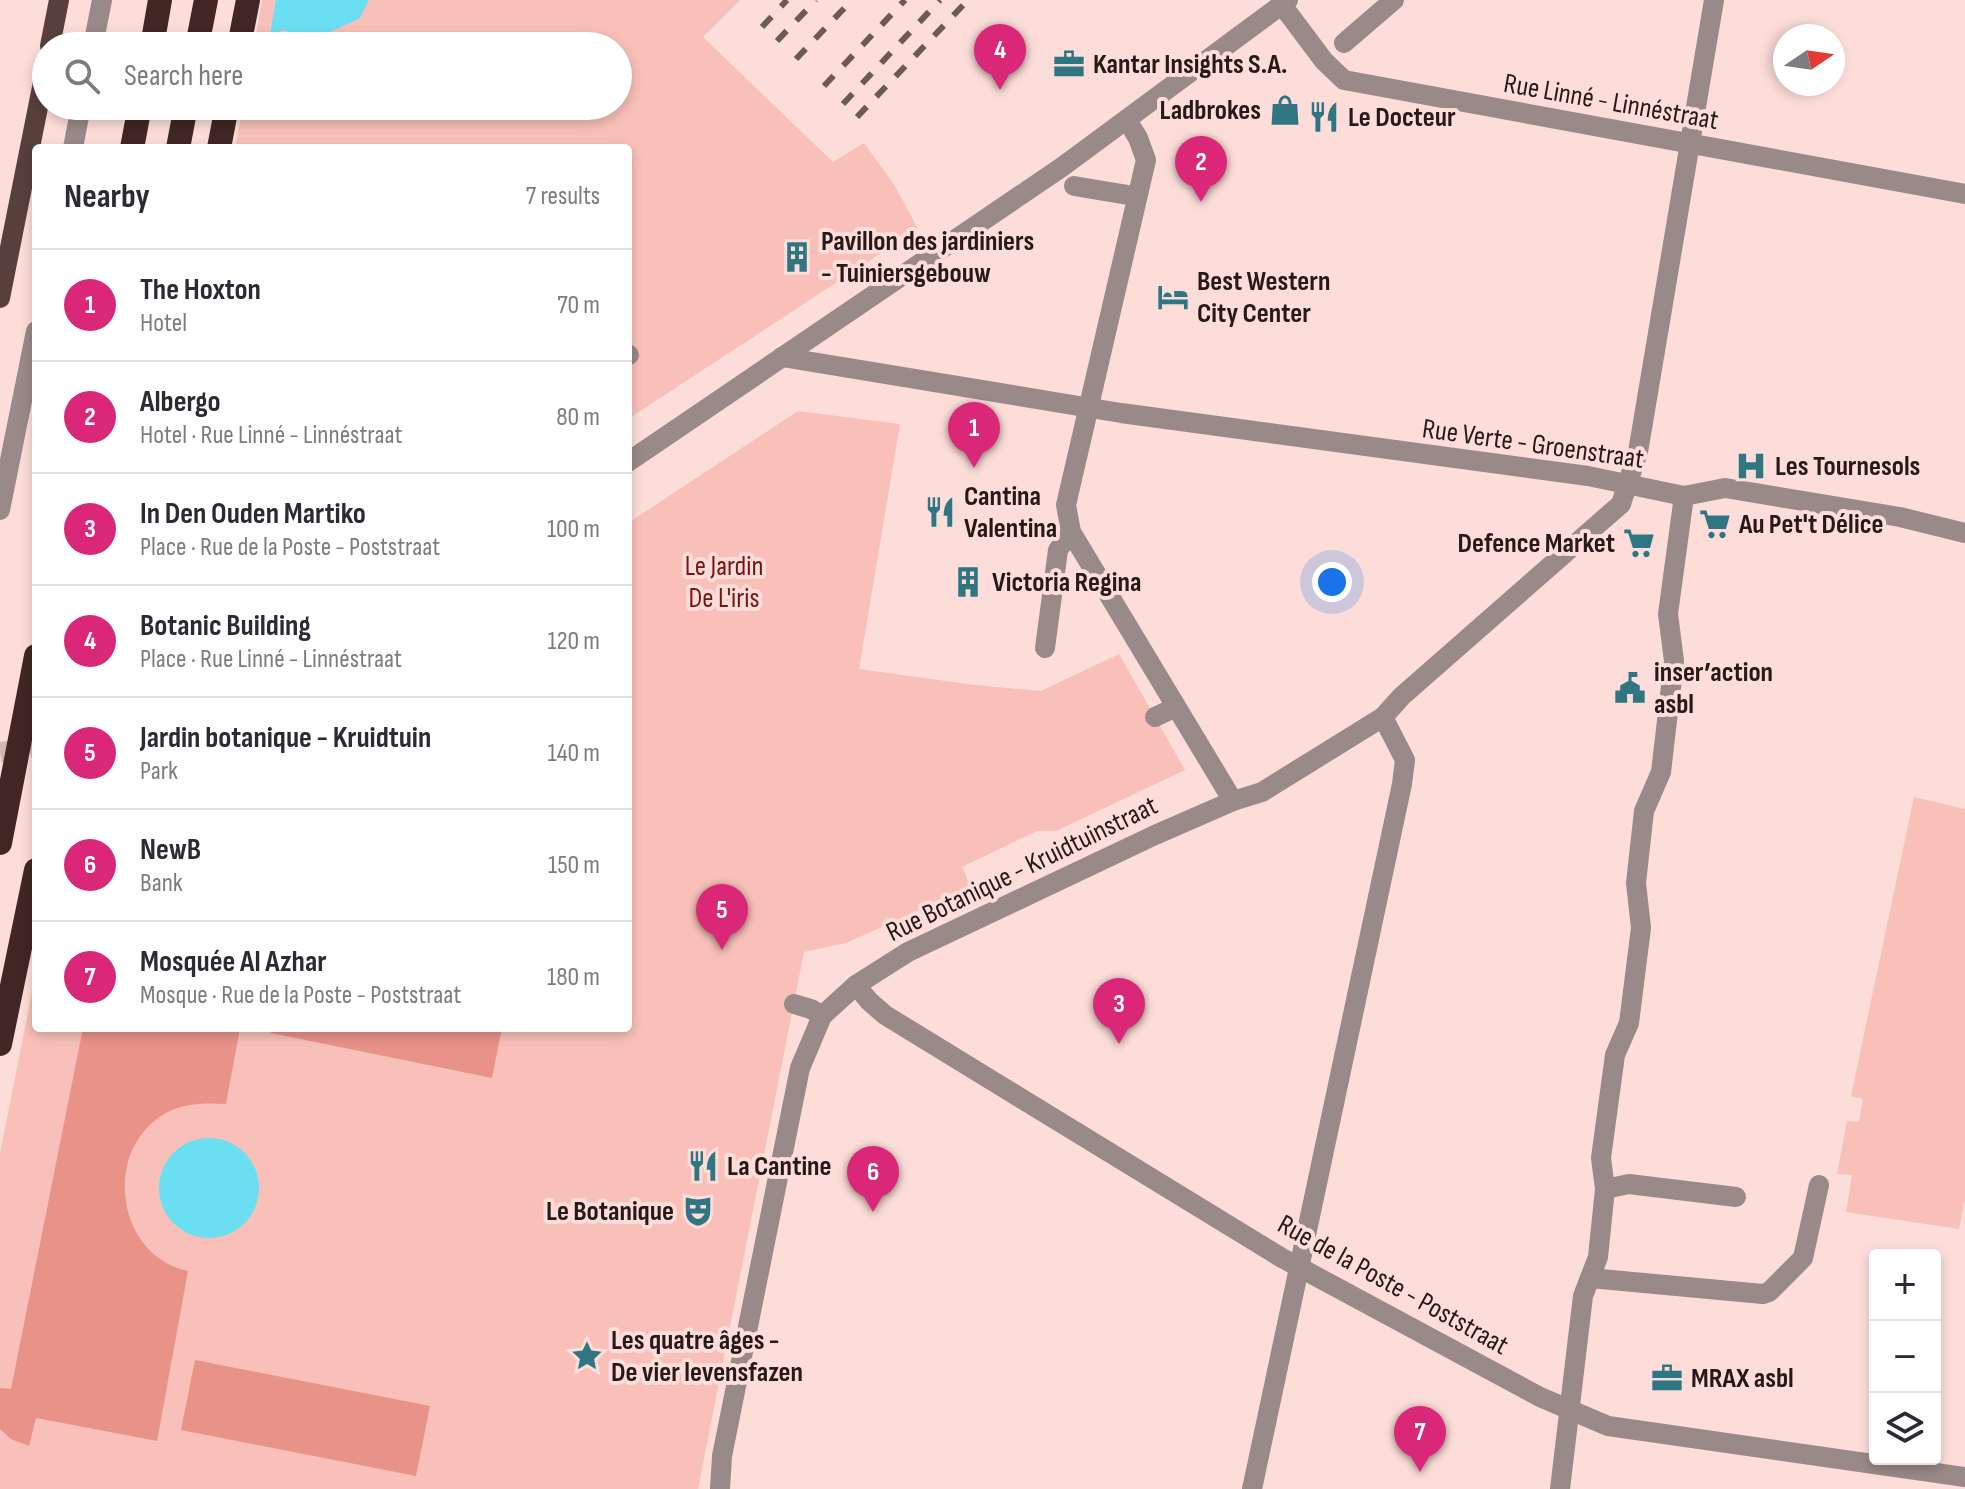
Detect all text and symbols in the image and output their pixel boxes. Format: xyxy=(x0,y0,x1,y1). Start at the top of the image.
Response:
pin: 4 xyxy=(974,24,1026,90)
north arrow xyxy=(1773,24,1845,96)
search box xyxy=(32,32,632,120)
office icon: Kantar Insights S.A. xyxy=(1052,47,1086,81)
place label: Kantar Insights S.A. xyxy=(1093,48,1287,81)
icon: search xyxy=(60,54,104,98)
text: Search here xyxy=(124,58,243,94)
street label: Rue Linné - Linnéstraat xyxy=(1501,67,1721,137)
shop icon: Ladbrokes xyxy=(1268,93,1302,127)
place label: Ladbrokes xyxy=(1159,94,1261,127)
restaurant icon: Le Docteur xyxy=(1307,100,1341,134)
place label: Le Docteur xyxy=(1348,101,1456,134)
pin: 2 xyxy=(1175,136,1227,202)
text: Nearby xyxy=(64,176,150,217)
text: 7 results xyxy=(526,181,600,212)
place label: Pavillon des jardiniers - Tuiniersgebouw xyxy=(821,225,1034,290)
building icon: Pavillon des jardiniers - Tuiniersgebouw xyxy=(780,240,814,274)
place label: Best Western City Center xyxy=(1197,265,1330,330)
text: The Hoxton xyxy=(140,272,261,308)
hotel icon: Best Western City Center xyxy=(1156,280,1190,314)
text: 1 xyxy=(85,290,95,321)
text: 70 m xyxy=(557,290,600,321)
text: Hotel xyxy=(140,308,187,339)
text: Albergo xyxy=(140,384,221,420)
text: 2 xyxy=(84,402,96,433)
text: 80 m xyxy=(556,402,600,433)
pin: 1 xyxy=(948,402,1000,468)
street label: Rue Verte - Groenstraat xyxy=(1420,412,1646,476)
text: Hotel · Rue Linné - Linnéstraat xyxy=(140,420,402,451)
hospital icon: Les Tournesols xyxy=(1734,449,1768,483)
place label: Les Tournesols xyxy=(1775,450,1920,483)
place label: Cantina Valentina xyxy=(964,480,1057,545)
restaurant icon: Cantina Valentina xyxy=(923,495,957,529)
text: In Den Ouden Martiko xyxy=(140,496,366,532)
supermarket icon: Au Pet't Délice xyxy=(1698,507,1732,541)
place label: Au Pet't Délice xyxy=(1738,508,1883,541)
text: 3 xyxy=(84,514,96,545)
text: 100 m xyxy=(547,514,600,545)
supermarket icon: Defence Market xyxy=(1622,526,1656,560)
place label: Defence Market xyxy=(1458,527,1615,560)
text: Place · Rue de la Poste - Poststraat xyxy=(140,532,440,563)
park label: Le Jardin De L'iris xyxy=(685,550,763,615)
your location xyxy=(1312,562,1352,602)
building icon: Victoria Regina xyxy=(951,565,985,599)
place label: Victoria Regina xyxy=(992,566,1141,599)
text: Botanic Building xyxy=(140,608,311,644)
text: 4 xyxy=(84,626,96,657)
text: 120 m xyxy=(547,626,600,657)
text: Place · Rue Linné - Linnéstraat xyxy=(140,644,402,675)
place label: inser’action asbl xyxy=(1654,656,1773,721)
public building icon: inser’action asbl xyxy=(1613,671,1647,705)
text: Jardin botanique - Kruidtuin xyxy=(140,720,431,756)
text: 5 xyxy=(84,738,96,769)
text: 140 m xyxy=(548,738,600,769)
text: Park xyxy=(140,756,178,787)
street label: Rue Botanique - Kruidtuinstraat xyxy=(881,789,1163,949)
text: NewB xyxy=(140,832,201,868)
text: 6 xyxy=(84,850,96,881)
text: 150 m xyxy=(548,850,600,881)
text: Bank xyxy=(140,868,183,899)
pin: 5 xyxy=(696,884,748,950)
text: Mosquée Al Azhar xyxy=(140,944,326,980)
text: 7 xyxy=(84,962,96,993)
text: 180 m xyxy=(547,962,600,993)
pin: 3 xyxy=(1093,978,1145,1044)
text: Mosque · Rue de la Poste - Poststraat xyxy=(140,980,461,1011)
pin: 6 xyxy=(847,1146,899,1212)
restaurant icon: La Cantine xyxy=(686,1149,720,1183)
place label: La Cantine xyxy=(727,1150,832,1183)
theatre icon: Le Botanique xyxy=(681,1194,715,1228)
place label: Le Botanique xyxy=(546,1195,674,1228)
street label: Rue de la Poste - Poststraat xyxy=(1272,1208,1514,1362)
map controls xyxy=(1869,1249,1941,1465)
button: + xyxy=(1869,1249,1941,1321)
button: − xyxy=(1869,1321,1941,1393)
place label: Les quatre âges - De vier levensfazen xyxy=(611,1324,803,1389)
place icon: Les quatre âges - De vier levensfazen xyxy=(570,1339,604,1373)
office icon: MRAX asbl xyxy=(1650,1361,1684,1395)
place label: MRAX asbl xyxy=(1691,1362,1794,1395)
button: layers xyxy=(1869,1393,1941,1465)
pin: 7 xyxy=(1394,1406,1446,1472)

